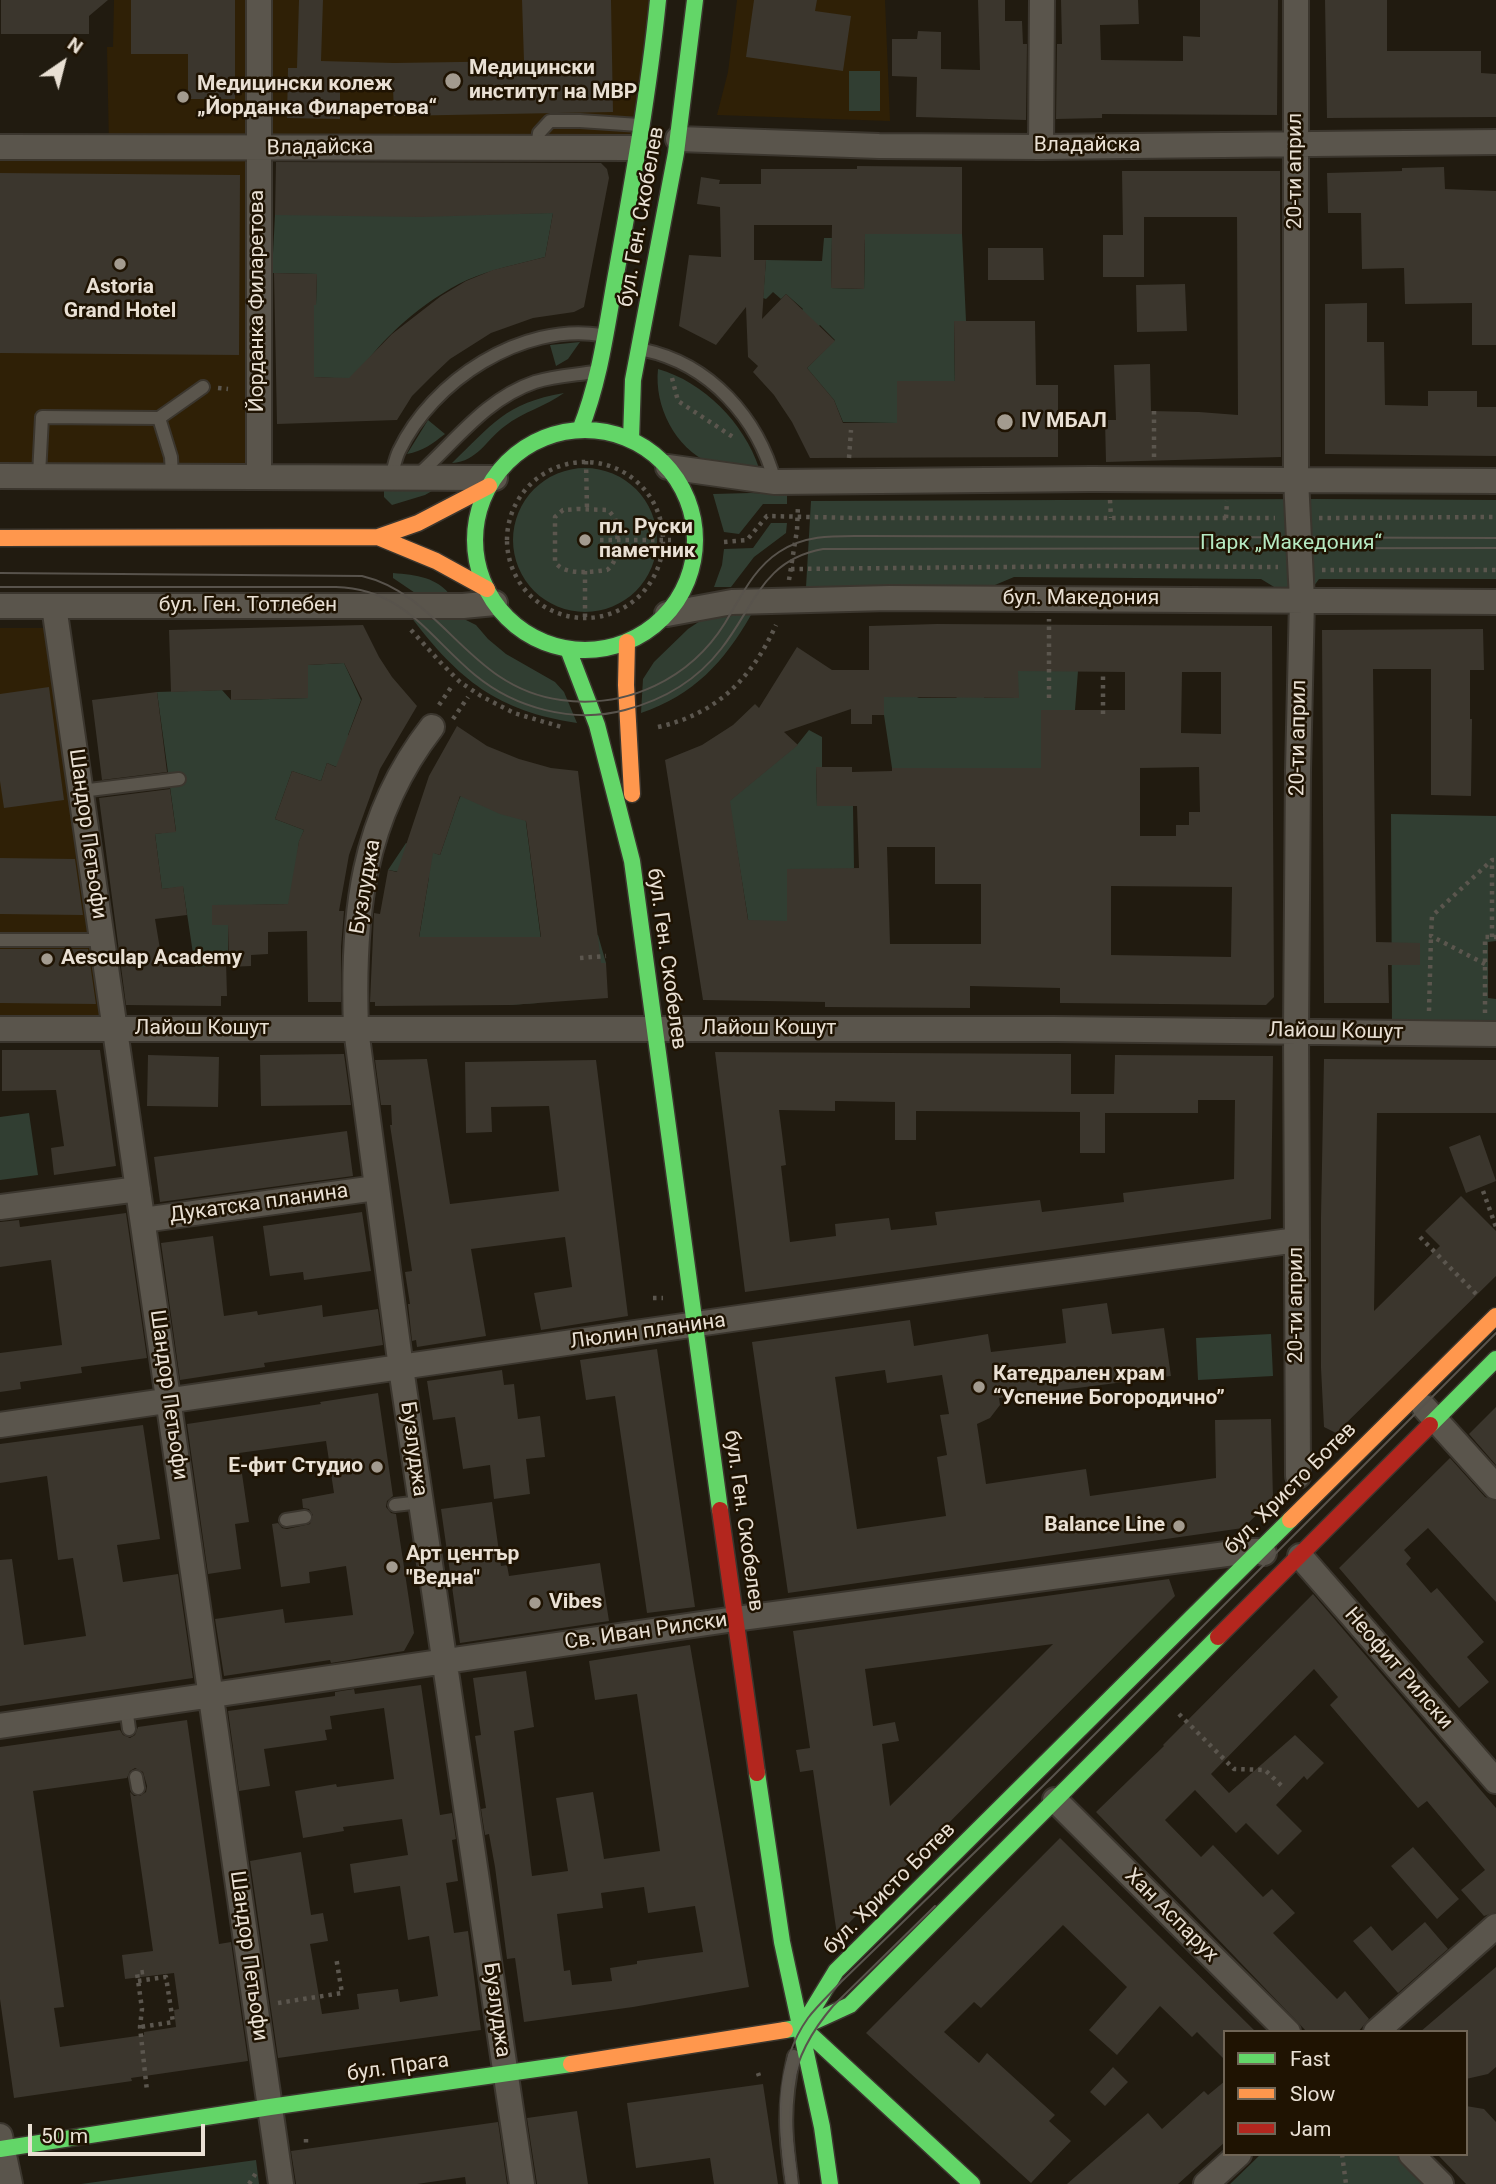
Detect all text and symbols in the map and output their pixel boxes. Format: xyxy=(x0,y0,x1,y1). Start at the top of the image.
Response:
north arrow xyxy=(28,28,98,98)
text: N xyxy=(63,32,87,59)
place label: Медицински институт на МВР xyxy=(469,56,637,106)
marker: Медицински институт на МВР xyxy=(443,71,463,91)
place label: Медицински колеж „Йорданка Филаретова“ xyxy=(197,72,437,122)
marker: Медицински колеж „Йорданка Филаретова“ xyxy=(175,89,191,105)
street label: 20-ти април xyxy=(1283,113,1309,229)
street label: бул. Ген. Скобелев xyxy=(614,125,670,309)
street label: Владайска xyxy=(1034,133,1140,159)
street label: Владайска xyxy=(266,134,374,162)
street label: Йорданка Филаретова xyxy=(245,190,271,412)
marker: Astoria Grand Hotel xyxy=(112,256,128,272)
place label: Astoria Grand Hotel xyxy=(64,275,176,325)
place label: IV МБАЛ xyxy=(1021,409,1107,435)
marker: IV МБАЛ xyxy=(995,412,1015,432)
place label: пл. Руски паметник xyxy=(599,515,696,565)
park label: Парк „Македония“ xyxy=(1200,531,1382,557)
marker: пл. Руски паметник xyxy=(577,532,593,548)
street label: бул. Македония xyxy=(1003,586,1159,612)
street label: бул. Ген. Тотлебен xyxy=(159,593,337,619)
street label: 20-ти април xyxy=(1285,680,1313,796)
street label: Шандор Петьофи xyxy=(63,747,111,921)
street label: Бузлуджа xyxy=(345,838,387,936)
street label: бул. Ген. Скобелев xyxy=(641,867,691,1051)
place label: Aesculap Academy xyxy=(61,946,242,972)
marker: Aesculap Academy xyxy=(39,951,55,967)
street label: Лайош Кошут xyxy=(135,1016,269,1042)
street label: Лайош Кошут xyxy=(702,1016,836,1042)
street label: Лайош Кошут xyxy=(1268,1018,1404,1046)
street label: Дукатска планина xyxy=(168,1179,350,1229)
street label: 20-ти април xyxy=(1284,1247,1310,1363)
street label: Шандор Петьофи xyxy=(144,1308,192,1482)
street label: Люлин планина xyxy=(569,1309,727,1355)
place label: Катедрален храм “Успение Богородично” xyxy=(993,1362,1225,1412)
marker: Катедрален храм “Успение Богородично” xyxy=(971,1379,987,1395)
street label: Бузлуджа xyxy=(394,1400,432,1498)
street label: бул. Христо Ботев xyxy=(1220,1418,1362,1560)
street label: бул. Ген. Скобелев xyxy=(718,1429,768,1613)
place label: Е-фит Студио xyxy=(228,1454,363,1480)
marker: Е-фит Студио xyxy=(369,1459,385,1475)
place label: Balance Line xyxy=(1044,1513,1165,1539)
marker: Balance Line xyxy=(1171,1518,1187,1534)
place label: Арт център "Ведна" xyxy=(406,1542,519,1592)
marker: Арт център "Ведна" xyxy=(384,1559,400,1575)
place label: Vibes xyxy=(549,1590,602,1616)
marker: Vibes xyxy=(527,1595,543,1611)
street label: Неофит Рилски xyxy=(1338,1603,1458,1735)
street label: Св. Иван Рилски xyxy=(563,1608,729,1656)
street label: бул. Христо Ботев xyxy=(819,1818,961,1960)
street label: Хан Аспарух xyxy=(1119,1864,1223,1968)
street label: Шандор Петьофи xyxy=(224,1869,272,2043)
street label: Бузлуджа xyxy=(477,1961,515,2059)
legend xyxy=(1223,2030,1468,2156)
text: Fast xyxy=(1290,2047,1330,2071)
street label: бул. Прага xyxy=(346,2048,450,2088)
text: Slow xyxy=(1290,2082,1335,2106)
scale bar xyxy=(32,2110,208,2154)
text: Jam xyxy=(1290,2117,1331,2141)
text: 50 m xyxy=(41,2124,88,2148)

